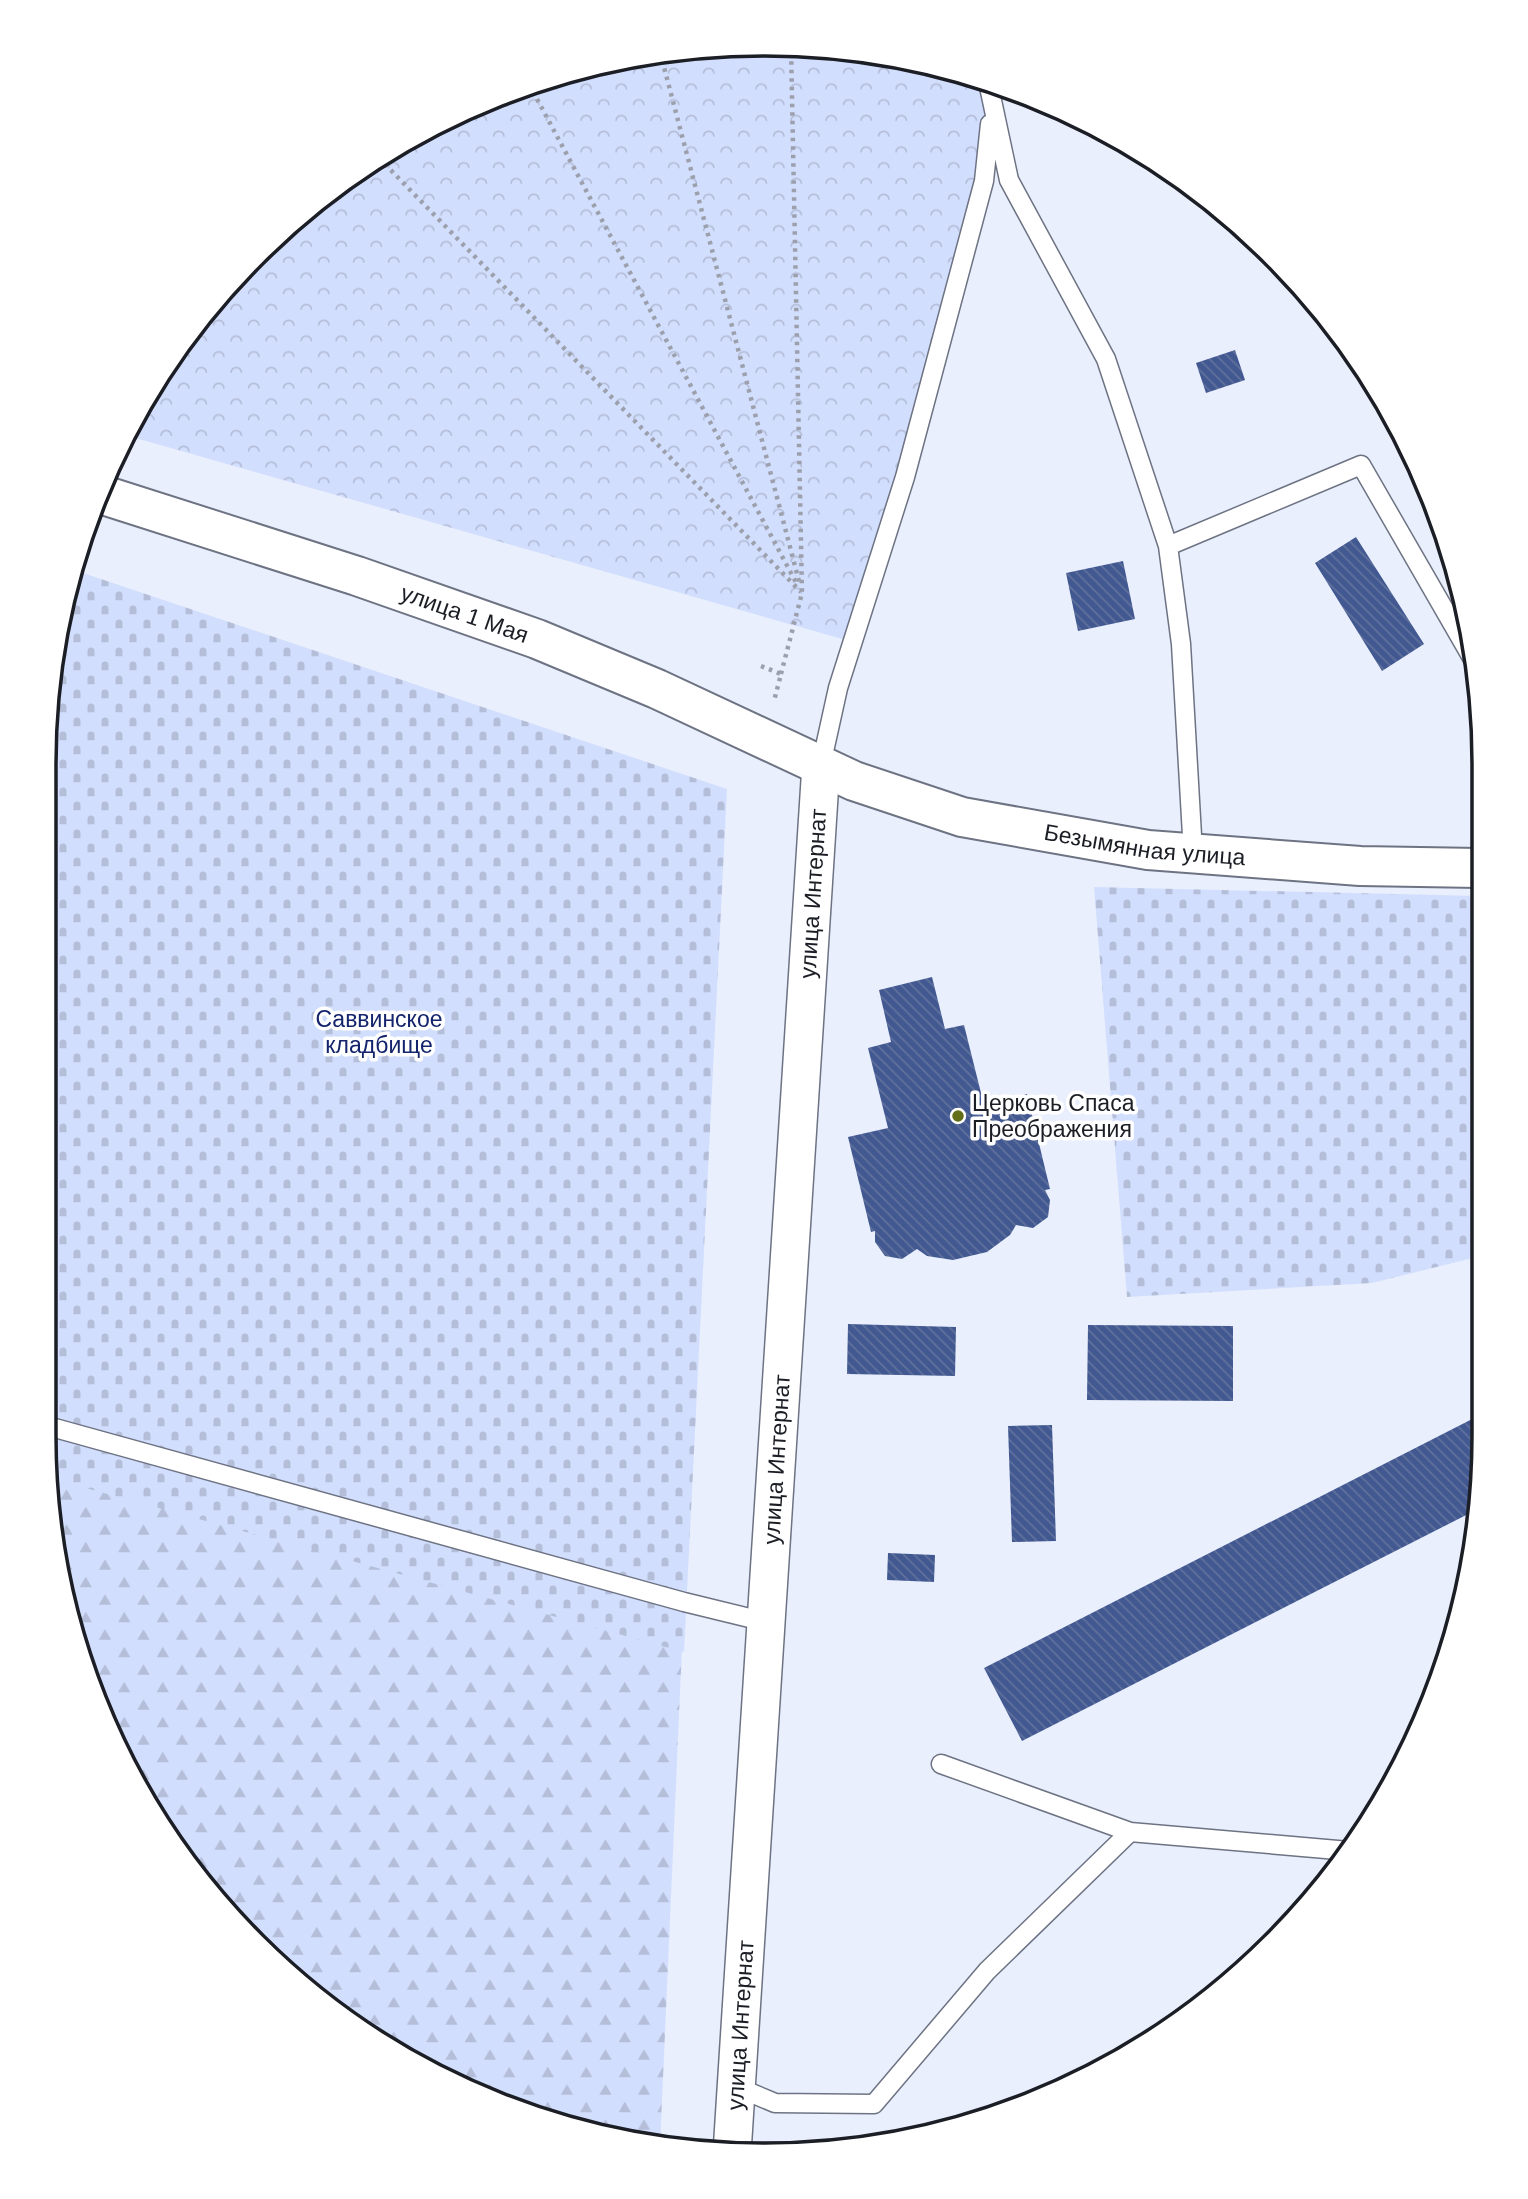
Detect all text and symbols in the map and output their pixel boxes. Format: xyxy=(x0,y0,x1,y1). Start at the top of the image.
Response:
street label: улица 1 Мая xyxy=(397,579,532,648)
street label: улица Интернат xyxy=(794,807,831,979)
street label: Безымянная улица xyxy=(1042,819,1247,870)
park label: Саввинское кладбище xyxy=(315,1006,443,1058)
place label: Церковь Спаса Преображения xyxy=(972,1090,1135,1142)
marker: Церковь Спаса Преображения xyxy=(950,1108,966,1124)
street label: улица Интернат xyxy=(758,1373,795,1545)
street label: улица Интернат xyxy=(722,1939,759,2111)

